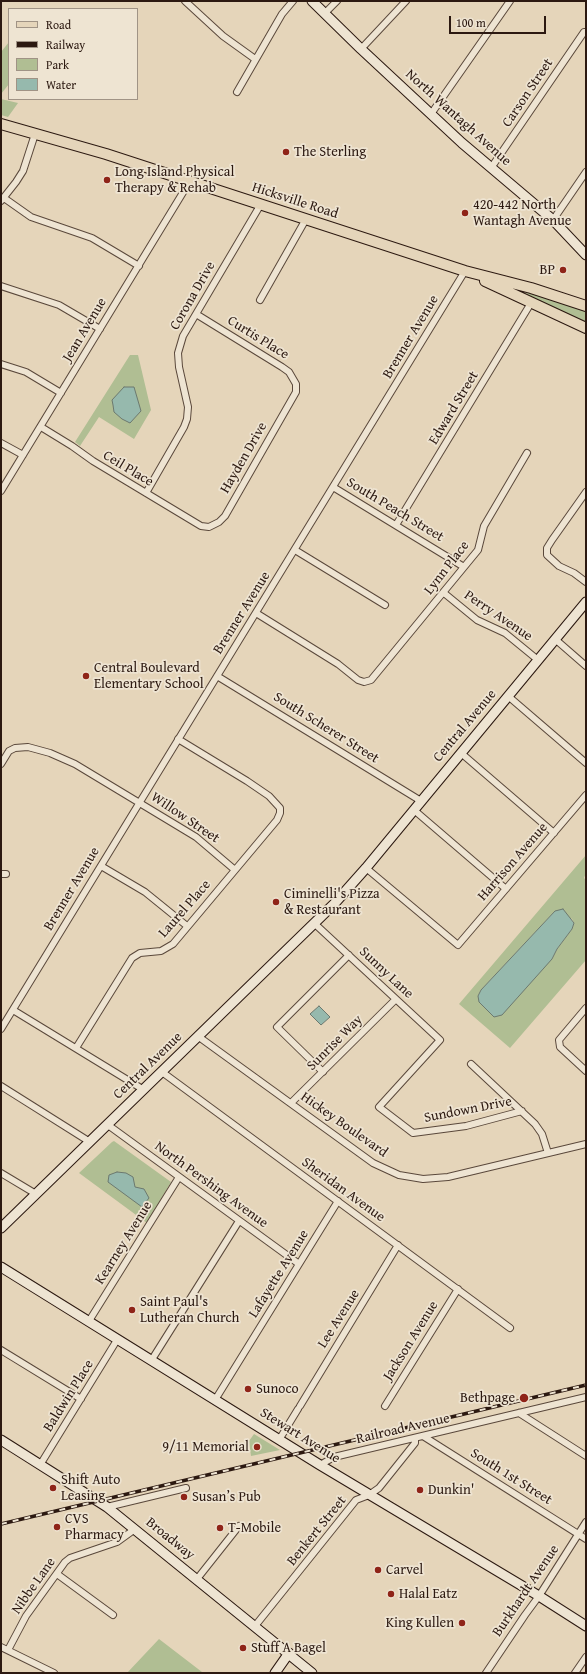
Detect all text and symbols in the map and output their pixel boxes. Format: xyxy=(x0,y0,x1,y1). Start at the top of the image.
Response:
legend xyxy=(8,8,138,100)
scale bar xyxy=(451,8,548,34)
text: 100 m xyxy=(456,14,486,31)
text: Road xyxy=(46,16,71,33)
text: Railway xyxy=(46,36,85,53)
text: Park xyxy=(46,56,69,73)
street label: Carson Street xyxy=(499,56,557,130)
street label: North Wantagh Avenue xyxy=(402,66,514,170)
text: Water xyxy=(46,76,76,93)
place label: The Sterling xyxy=(294,144,366,160)
marker: The Sterling xyxy=(281,147,291,157)
place label: Long Island Physical Therapy & Rehab xyxy=(115,164,234,196)
marker: Long Island Physical Therapy & Rehab xyxy=(102,175,112,185)
street label: Hicksville Road xyxy=(250,179,340,223)
place label: 420-442 North Wantagh Avenue xyxy=(473,197,571,230)
marker: 420-442 North Wantagh Avenue xyxy=(460,208,470,218)
street label: Corona Drive xyxy=(167,259,219,333)
place label: BP xyxy=(540,262,555,278)
marker: BP xyxy=(558,265,568,275)
street label: Brenner Avenue xyxy=(380,292,442,382)
street label: Jean Avenue xyxy=(59,295,111,365)
street label: Curtis Place xyxy=(224,313,292,363)
street label: Edward Street xyxy=(426,368,482,448)
street label: Hayden Drive xyxy=(217,419,271,497)
street label: Ceil Place xyxy=(100,447,156,491)
street label: South Peach Street xyxy=(343,474,447,546)
street label: Lynn Place xyxy=(421,538,473,598)
street label: Brenner Avenue xyxy=(210,569,274,657)
street label: Perry Avenue xyxy=(461,587,535,645)
place label: Central Boulevard Elementary School xyxy=(94,660,204,692)
marker: Central Boulevard Elementary School xyxy=(81,671,91,681)
street label: Central Avenue xyxy=(430,686,500,766)
street label: South Scherer Street xyxy=(270,689,382,767)
street label: Willow Street xyxy=(148,789,222,847)
street label: Harrison Avenue xyxy=(475,819,551,905)
street label: Brenner Avenue xyxy=(41,844,103,934)
street label: Laurel Place xyxy=(155,877,215,941)
place label: Ciminelli's Pizza & Restaurant xyxy=(284,886,380,918)
marker: Ciminelli's Pizza & Restaurant xyxy=(271,897,281,907)
street label: Sunny Lane xyxy=(355,944,417,1002)
street label: Sunrise Way xyxy=(304,1012,366,1074)
street label: Central Avenue xyxy=(110,1029,186,1103)
street label: Hickey Boulevard xyxy=(297,1089,391,1161)
street label: Sundown Drive xyxy=(423,1093,513,1127)
street label: North Pershing Avenue xyxy=(151,1138,271,1232)
street label: Sheridan Avenue xyxy=(298,1154,388,1226)
street label: Kearney Avenue xyxy=(92,1198,156,1288)
street label: Lafayette Avenue xyxy=(245,1227,313,1321)
street label: Lee Avenue xyxy=(314,1287,364,1351)
place label: Saint Paul's Lutheran Church xyxy=(140,1294,239,1326)
street label: Jackson Avenue xyxy=(380,1298,442,1384)
marker: Saint Paul's Lutheran Church xyxy=(127,1305,137,1315)
street label: Baldwin Place xyxy=(40,1357,98,1435)
place label: Sunoco xyxy=(256,1381,299,1397)
marker: Sunoco xyxy=(243,1384,253,1394)
place label: Bethpage xyxy=(460,1390,515,1406)
marker: Bethpage xyxy=(518,1392,530,1404)
street label: Stewart Avenue xyxy=(257,1405,343,1467)
street label: Railroad Avenue xyxy=(355,1410,451,1448)
place label: 9/11 Memorial xyxy=(162,1439,249,1455)
marker: 9/11 Memorial xyxy=(252,1442,262,1452)
street label: South 1st Street xyxy=(467,1445,555,1509)
place label: Shift Auto Leasing xyxy=(61,1472,120,1504)
place label: Dunkin' xyxy=(428,1482,474,1498)
marker: Shift Auto Leasing xyxy=(48,1483,58,1493)
marker: Dunkin' xyxy=(415,1485,425,1495)
place label: Susan’s Pub xyxy=(192,1489,261,1505)
marker: Susan’s Pub xyxy=(179,1492,189,1502)
street label: Benkert Street xyxy=(284,1493,350,1569)
place label: CVS Pharmacy xyxy=(65,1511,124,1544)
street label: Broadway xyxy=(142,1514,198,1564)
place label: T-Mobile xyxy=(228,1520,281,1536)
marker: CVS Pharmacy xyxy=(52,1522,62,1532)
marker: T-Mobile xyxy=(215,1523,225,1533)
street label: Burkhardt Avenue xyxy=(489,1542,563,1640)
street label: Nibbe Lane xyxy=(8,1555,60,1617)
place label: Carvel xyxy=(386,1562,423,1578)
marker: Carvel xyxy=(373,1565,383,1575)
place label: Halal Eatz xyxy=(399,1586,457,1602)
marker: Halal Eatz xyxy=(386,1589,396,1599)
place label: King Kullen xyxy=(386,1615,454,1631)
marker: King Kullen xyxy=(457,1618,467,1628)
place label: Stuff A Bagel xyxy=(251,1640,326,1656)
marker: Stuff A Bagel xyxy=(238,1643,248,1653)

